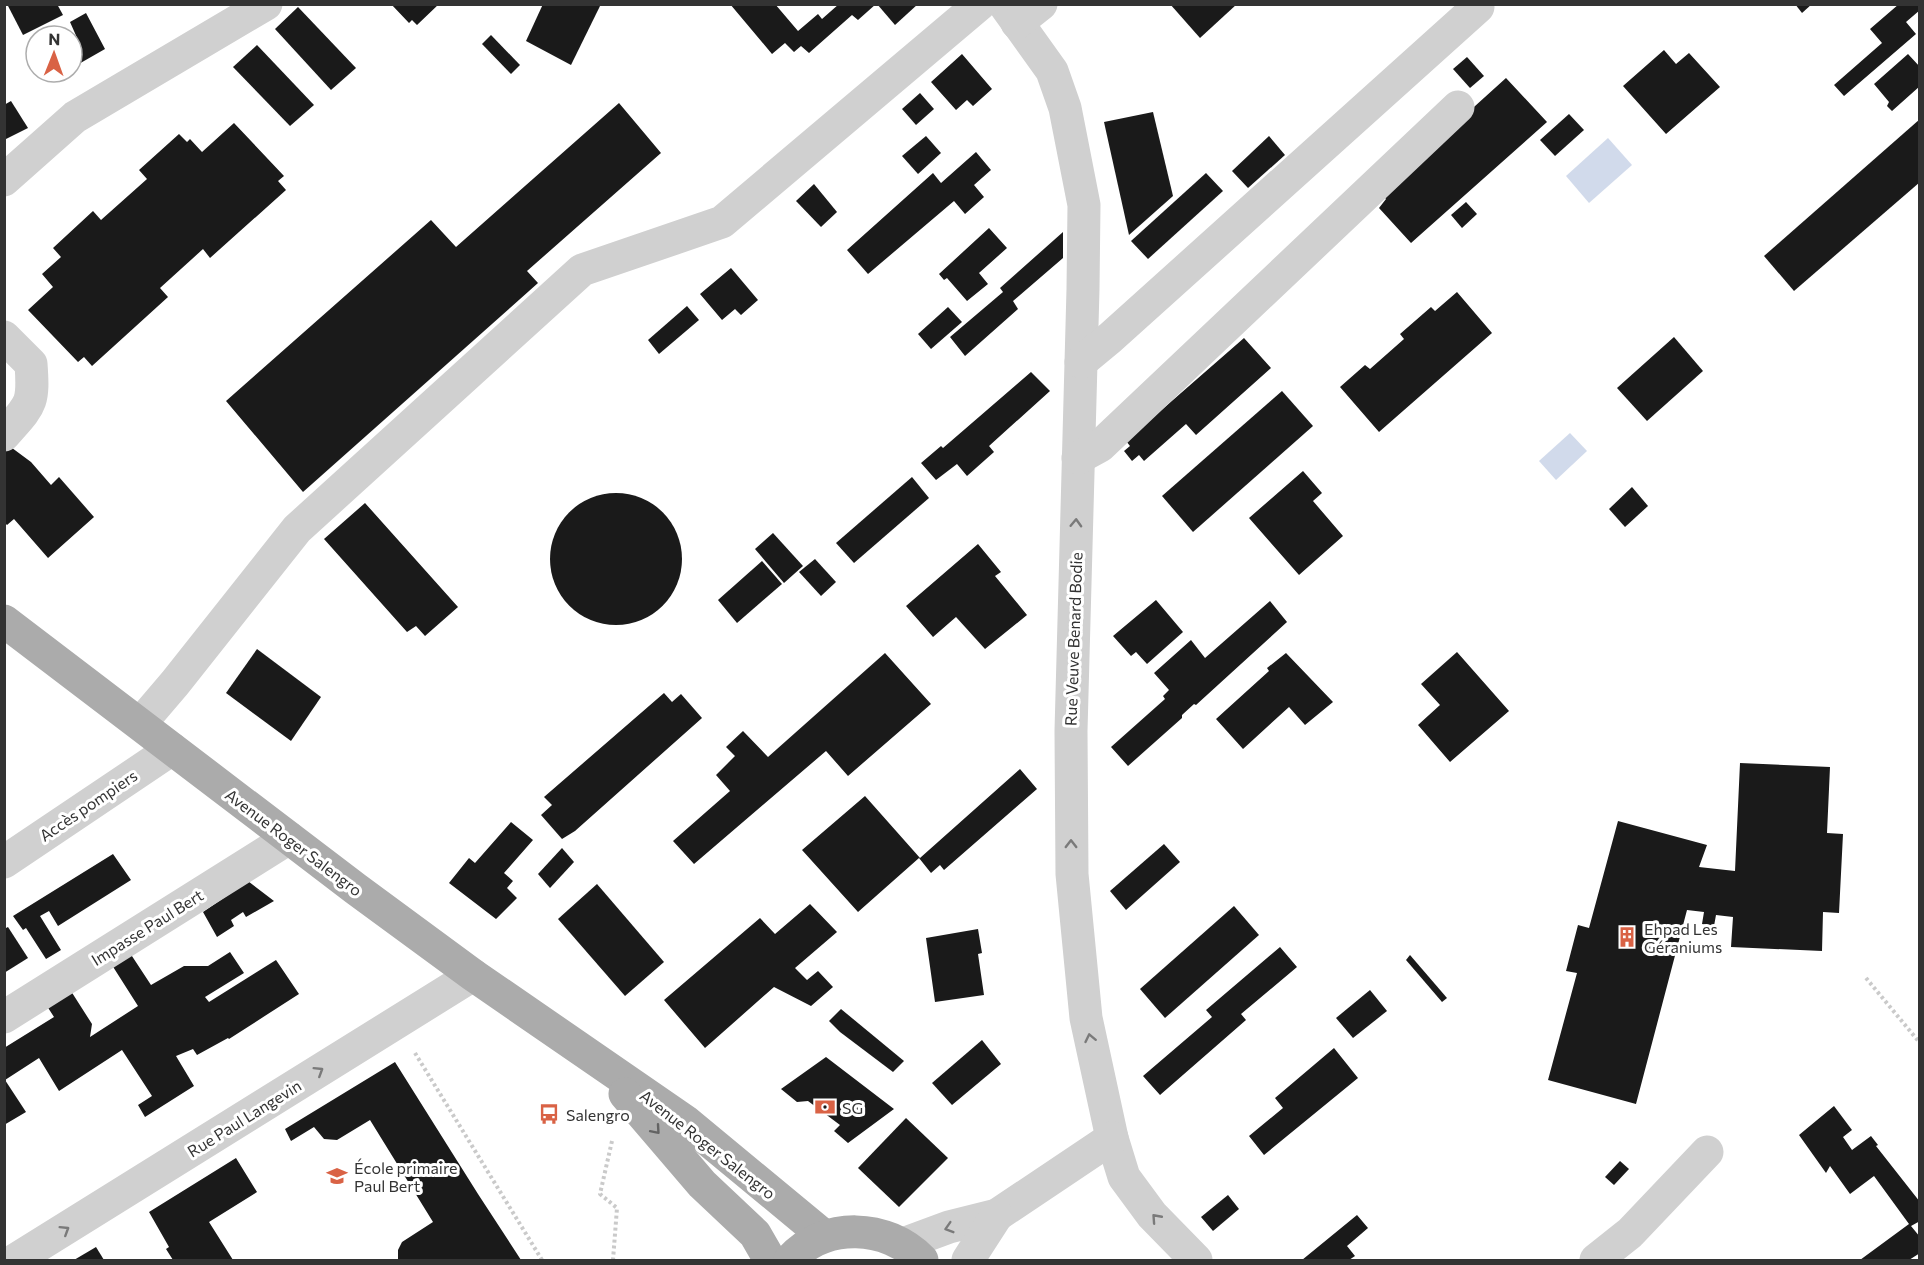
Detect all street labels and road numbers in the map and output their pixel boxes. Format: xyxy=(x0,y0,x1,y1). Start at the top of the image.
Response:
street label: Rue Veuve Benard Bodie xyxy=(1060,552,1086,726)
street label: Accès pompiers xyxy=(36,765,140,845)
street label: Avenue Roger Salengro xyxy=(222,784,366,900)
street label: Impasse Paul Bert xyxy=(87,885,207,969)
street label: Rue Paul Langevin xyxy=(184,1075,304,1161)
street label: Avenue Roger Salengro xyxy=(637,1085,779,1203)

